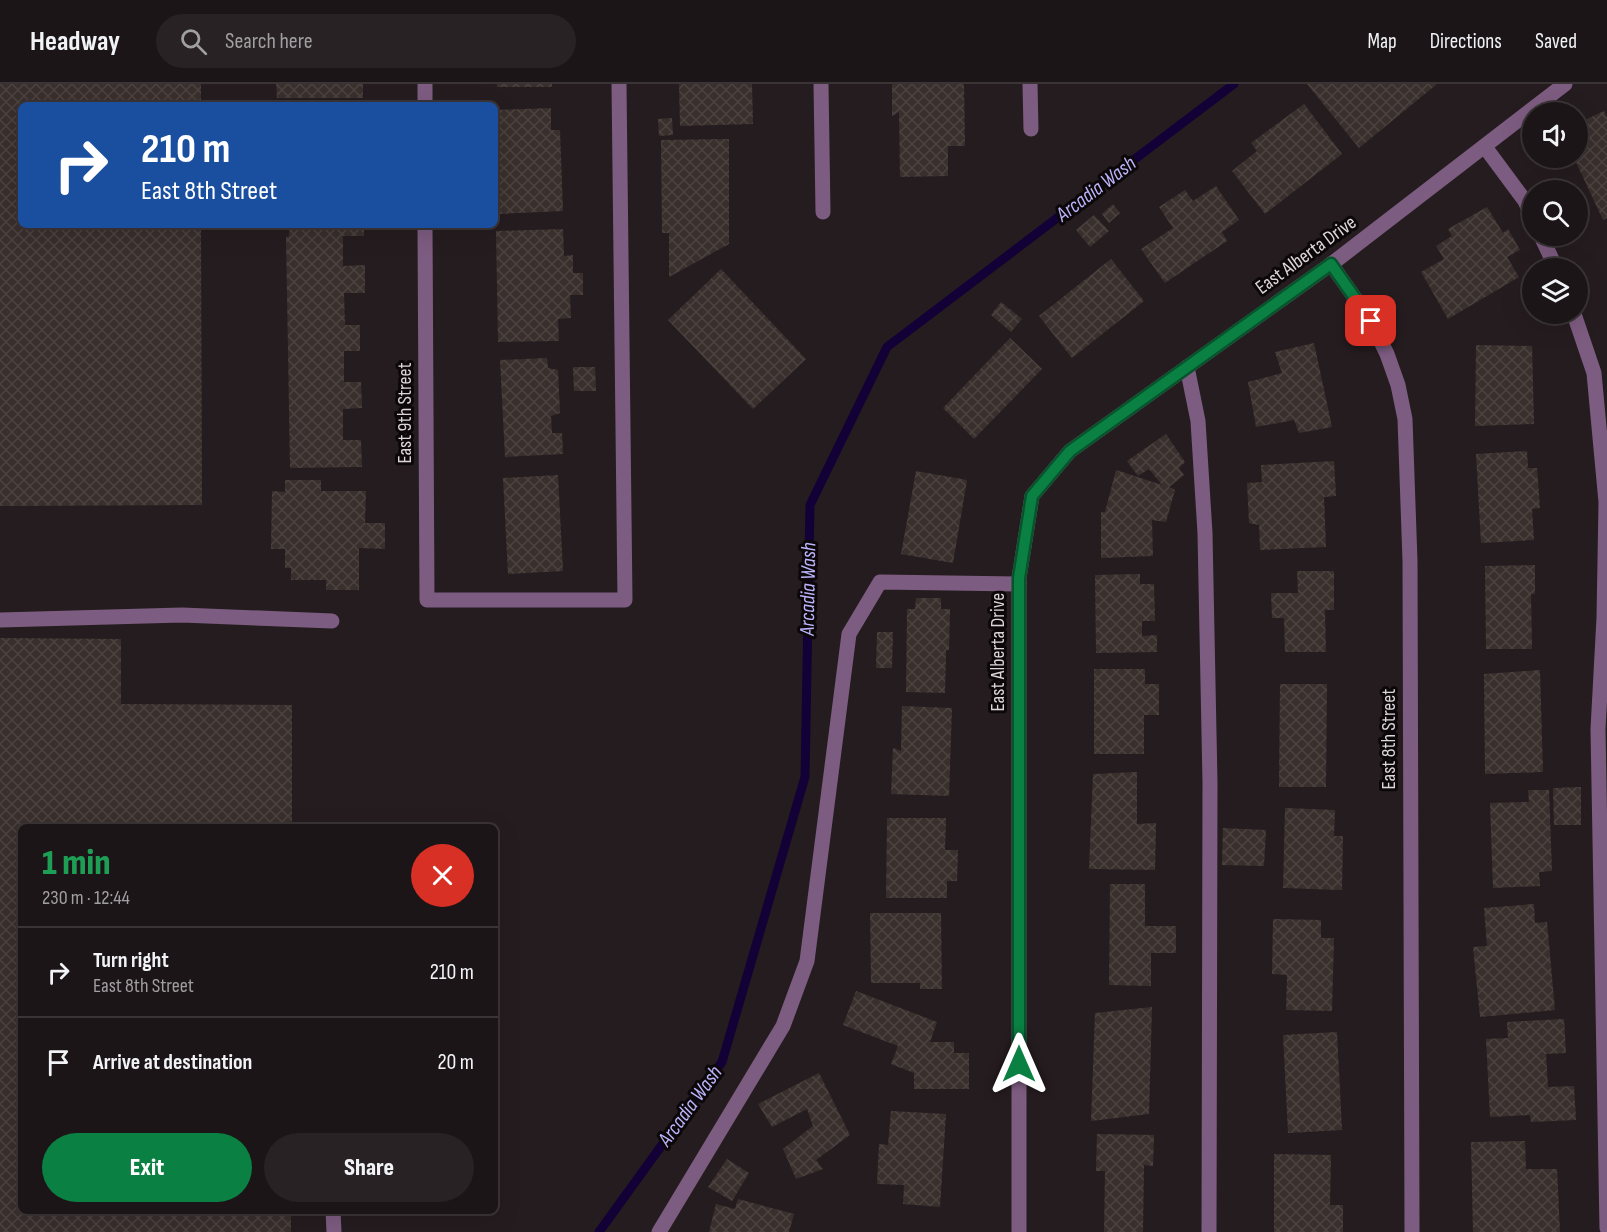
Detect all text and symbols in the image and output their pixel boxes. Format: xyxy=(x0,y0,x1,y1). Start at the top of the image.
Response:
search box xyxy=(156,14,576,68)
text: Headway xyxy=(30,25,120,58)
icon: search xyxy=(177,25,210,58)
text: Search here xyxy=(225,28,312,55)
text: Map xyxy=(1367,29,1397,54)
text: Directions xyxy=(1430,29,1502,54)
text: Saved xyxy=(1535,29,1577,54)
map controls xyxy=(1522,102,1588,324)
button: sound xyxy=(1522,102,1588,168)
text: 210 m xyxy=(141,124,230,175)
icon: right xyxy=(42,126,120,204)
water label: Arcadia Wash xyxy=(1050,151,1141,228)
text: East 8th Street xyxy=(141,175,277,207)
button: search xyxy=(1522,180,1588,246)
street label: East Alberta Drive xyxy=(1251,210,1361,300)
button: layers xyxy=(1522,258,1588,324)
pin xyxy=(1345,295,1396,346)
icon: arrive xyxy=(1354,304,1387,337)
street label: East 9th Street xyxy=(393,362,417,464)
water label: Arcadia Wash xyxy=(795,542,821,637)
street label: East Alberta Drive xyxy=(986,593,1010,711)
street label: East 8th Street xyxy=(1377,689,1401,789)
text: 1 min xyxy=(42,842,110,885)
button: close xyxy=(411,844,474,907)
text: 230 m · 12:44 xyxy=(42,886,130,910)
text: Turn right xyxy=(93,947,169,974)
icon: right xyxy=(42,956,75,989)
text: 210 m xyxy=(430,959,474,986)
text: East 8th Street xyxy=(93,974,194,998)
position arrow xyxy=(987,1032,1051,1096)
icon: arrive xyxy=(42,1046,75,1079)
text: Arrive at destination xyxy=(93,1049,252,1076)
text: 20 m xyxy=(438,1049,474,1076)
water label: Arcadia Wash xyxy=(652,1061,728,1152)
button: Exit xyxy=(42,1133,252,1202)
button: Share xyxy=(264,1133,474,1202)

